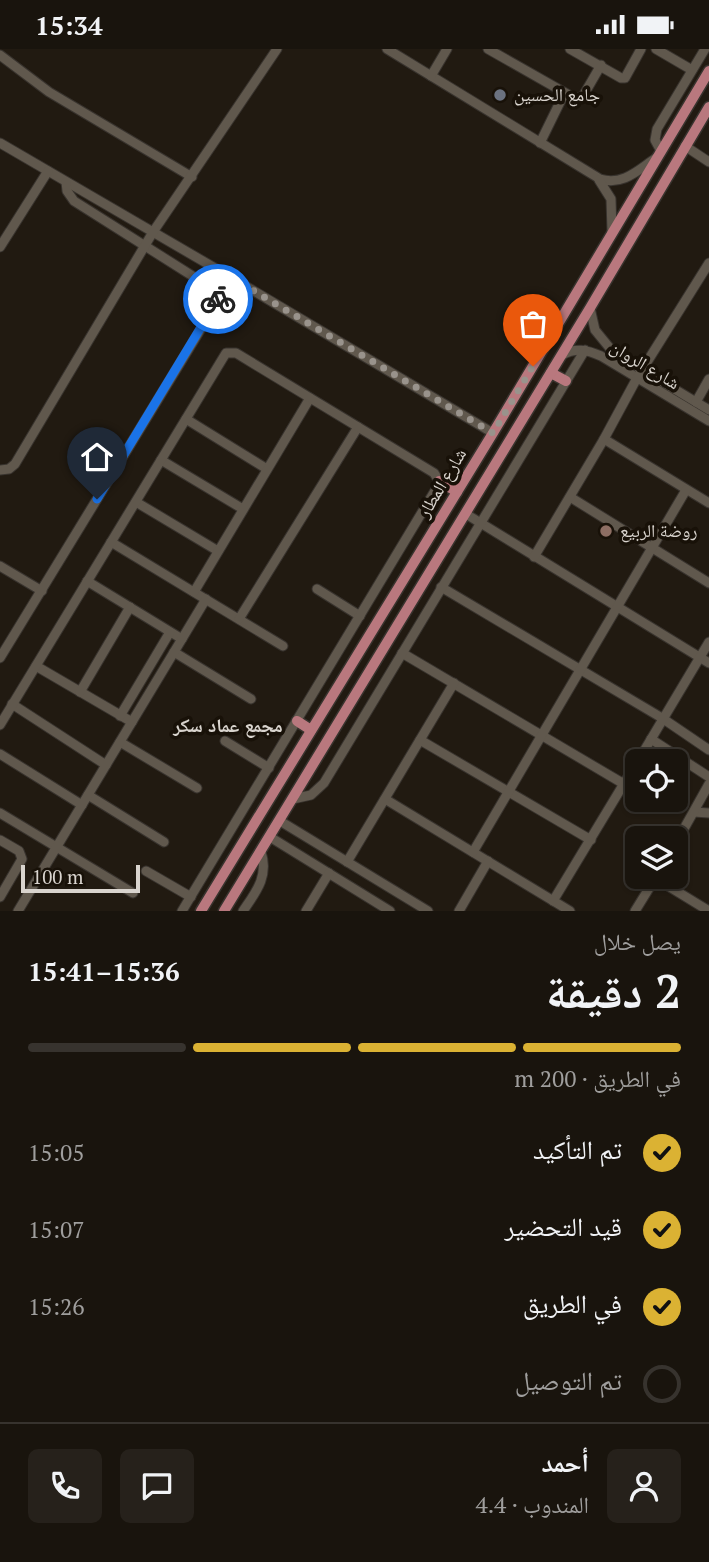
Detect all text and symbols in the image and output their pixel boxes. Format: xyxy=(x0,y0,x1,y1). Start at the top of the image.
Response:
text: 15:34 xyxy=(35,8,103,42)
place label: جامع الحسين xyxy=(514,82,600,107)
marker: جامع الحسين xyxy=(492,87,508,103)
courier xyxy=(183,264,253,334)
icon: bike xyxy=(199,280,237,318)
pin xyxy=(503,294,563,366)
icon: bag xyxy=(514,305,552,343)
street label: شارع الروان xyxy=(606,334,685,394)
pin xyxy=(67,427,127,499)
icon: home xyxy=(78,438,116,476)
street label: شارع المطار xyxy=(411,443,471,523)
place label: روضة الربيع xyxy=(620,518,697,543)
marker: روضة الربيع xyxy=(598,523,614,539)
district label: مجمع عماد سكر xyxy=(172,712,283,738)
map controls xyxy=(625,749,688,889)
button: locate xyxy=(625,749,688,812)
button: layers xyxy=(625,826,688,889)
scale bar xyxy=(21,862,140,894)
text: 100 m xyxy=(32,864,83,889)
text: يصل خلال xyxy=(594,926,681,957)
text: 15:36–15:41 xyxy=(28,954,180,988)
text: 2 دقيقة xyxy=(546,960,681,1021)
text: في الطريق · 200 m xyxy=(514,1063,681,1094)
text: تم التأكيد xyxy=(533,1132,622,1166)
icon: check xyxy=(643,1134,681,1172)
text: 15:05 xyxy=(28,1137,85,1168)
text: قيد التحضير xyxy=(505,1209,622,1243)
icon: check xyxy=(643,1211,681,1249)
text: 15:07 xyxy=(28,1214,85,1245)
text: في الطريق xyxy=(523,1286,622,1320)
icon: check xyxy=(643,1288,681,1326)
text: 15:26 xyxy=(28,1291,85,1322)
text: تم التوصيل xyxy=(515,1363,622,1397)
text: أحمد xyxy=(541,1445,589,1479)
button: phone xyxy=(28,1449,102,1523)
button: chat xyxy=(120,1449,194,1523)
button: person xyxy=(607,1449,681,1523)
text: المندوب · 4.4 xyxy=(475,1489,589,1520)

